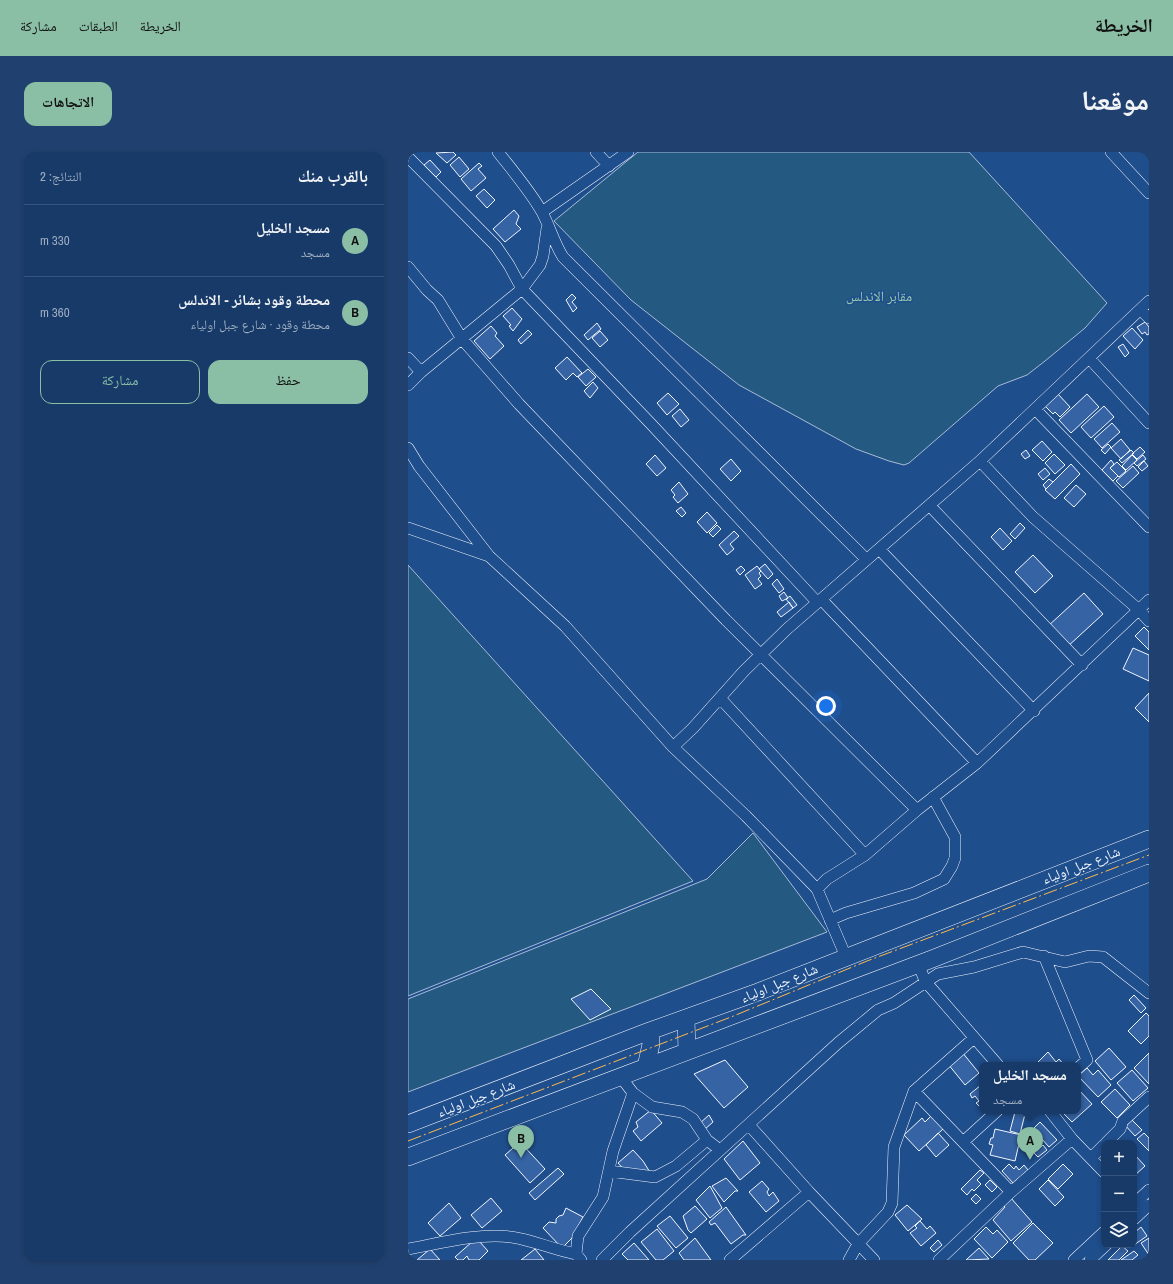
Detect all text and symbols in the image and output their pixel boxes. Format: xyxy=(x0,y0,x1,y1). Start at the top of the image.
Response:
text: الخريطة xyxy=(1095,12,1153,38)
text: مشاركة xyxy=(20,17,57,35)
text: الطبقات xyxy=(79,17,118,35)
text: الخريطة xyxy=(140,17,181,35)
text: موقعنا xyxy=(1081,81,1149,119)
button: الاتجاهات xyxy=(24,82,112,126)
text: بالقرب منك xyxy=(298,164,368,187)
text: النتائج: 2 xyxy=(40,168,82,185)
text: مسجد الخليل xyxy=(256,217,330,238)
text: 330 m xyxy=(40,232,70,249)
text: A xyxy=(351,232,359,249)
text: مسجد xyxy=(301,244,330,261)
park label: مقابر الاندلس xyxy=(846,287,912,305)
text: محطة وقود بشائر - الاندلس xyxy=(178,289,330,310)
text: 360 m xyxy=(40,304,70,321)
text: B xyxy=(351,304,359,321)
text: محطة وقود · شارع جبل اولياء xyxy=(191,316,330,333)
button: مشاركة xyxy=(40,360,200,404)
button: حفظ xyxy=(208,360,368,404)
your location xyxy=(816,696,836,716)
street label: شارع جبل اولياء xyxy=(1040,842,1123,889)
street label: شارع جبل اولياء xyxy=(738,959,821,1008)
popup xyxy=(979,1062,1081,1114)
text: مسجد الخليل xyxy=(993,1064,1067,1085)
street label: شارع جبل اولياء xyxy=(435,1075,518,1122)
text: مسجد xyxy=(993,1091,1022,1108)
pin: B xyxy=(508,1125,534,1158)
pin: A xyxy=(1017,1127,1043,1160)
map controls xyxy=(1101,1140,1137,1248)
button: + xyxy=(1101,1140,1137,1176)
button: − xyxy=(1101,1176,1137,1212)
button: layers xyxy=(1101,1212,1137,1248)

